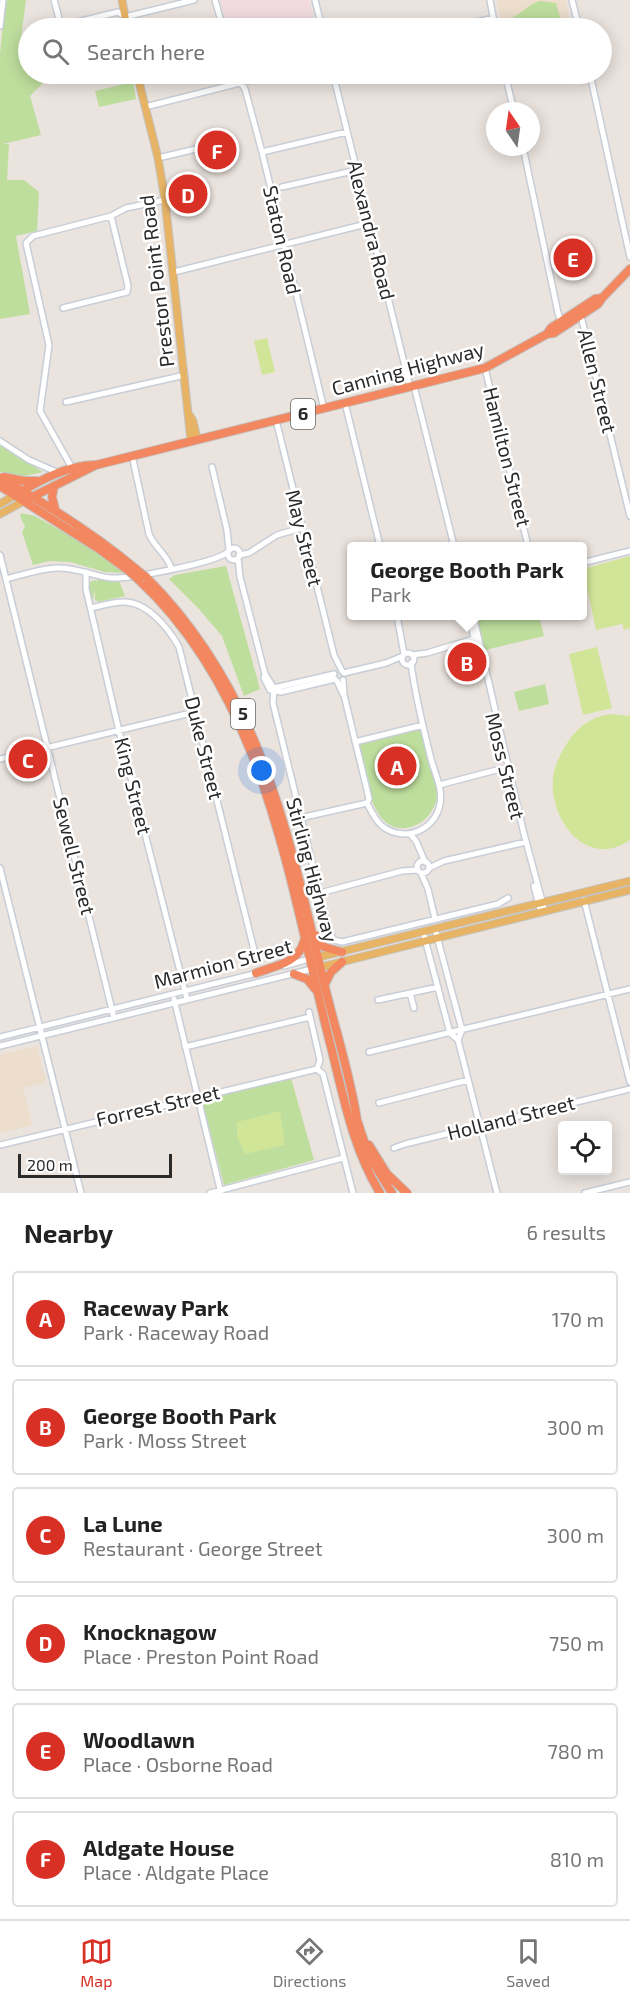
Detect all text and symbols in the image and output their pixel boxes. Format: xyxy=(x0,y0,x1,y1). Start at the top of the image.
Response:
search box xyxy=(18,18,612,84)
icon: search xyxy=(39,35,72,68)
text: Search here xyxy=(87,38,205,64)
north arrow xyxy=(486,102,540,156)
pin: F xyxy=(198,128,236,172)
street label: Alexandra Road xyxy=(343,157,401,302)
pin: D xyxy=(168,172,207,216)
street label: Staton Road xyxy=(259,183,307,296)
street label: Preston Point Road xyxy=(134,194,178,369)
pin: E xyxy=(554,236,592,280)
street label: Allen Street xyxy=(573,326,623,436)
street label: Canning Highway xyxy=(329,336,487,400)
street label: Hamilton Street xyxy=(479,384,537,530)
road number: 6 xyxy=(291,399,315,429)
street label: May Street xyxy=(281,487,329,589)
popup xyxy=(347,542,587,620)
text: George Booth Park xyxy=(370,556,564,582)
text: Park xyxy=(370,582,411,606)
pin: B xyxy=(448,640,486,684)
street label: Duke Street xyxy=(181,694,229,802)
road number: 5 xyxy=(231,699,255,729)
street label: Moss Street xyxy=(481,710,531,822)
street label: King Street xyxy=(110,735,158,837)
pin: C xyxy=(9,736,48,782)
pin: A xyxy=(378,744,416,789)
your location xyxy=(247,756,276,785)
street label: Sewell Street xyxy=(49,794,101,918)
street label: Stirling Highway xyxy=(282,795,344,945)
street label: Marmion Street xyxy=(151,933,295,993)
street label: Forrest Street xyxy=(94,1079,222,1131)
street label: Holland Street xyxy=(444,1089,577,1144)
map controls xyxy=(558,1121,612,1175)
button: locate xyxy=(558,1121,612,1175)
scale bar xyxy=(18,1151,172,1178)
text: 200 m xyxy=(27,1155,73,1174)
text: Nearby xyxy=(24,1217,113,1248)
text: 6 results xyxy=(526,1220,606,1244)
text: Raceway Park xyxy=(83,1294,229,1320)
text: A xyxy=(39,1307,52,1331)
text: 170 m xyxy=(552,1307,604,1331)
text: Park · Raceway Road xyxy=(83,1320,269,1344)
text: George Booth Park xyxy=(83,1402,277,1428)
text: B xyxy=(39,1415,52,1439)
text: 300 m xyxy=(547,1415,604,1439)
text: Park · Moss Street xyxy=(83,1428,247,1452)
text: La Lune xyxy=(83,1510,163,1536)
text: C xyxy=(40,1523,51,1547)
text: 300 m xyxy=(547,1523,604,1547)
text: Restaurant · George Street xyxy=(83,1536,323,1560)
text: Knocknagow xyxy=(83,1618,217,1644)
text: D xyxy=(39,1631,52,1655)
text: 750 m xyxy=(549,1631,604,1655)
text: Place · Preston Point Road xyxy=(83,1644,319,1668)
text: Woodlawn xyxy=(83,1726,195,1752)
text: E xyxy=(40,1739,51,1763)
text: 780 m xyxy=(548,1739,604,1763)
text: Place · Osborne Road xyxy=(83,1752,273,1776)
text: Aldgate House xyxy=(83,1834,234,1860)
text: F xyxy=(40,1847,51,1871)
text: 810 m xyxy=(550,1847,604,1871)
text: Place · Aldgate Place xyxy=(83,1860,269,1884)
tab: Map xyxy=(80,1935,113,1990)
tab: Directions xyxy=(273,1935,346,1990)
tab: Saved xyxy=(506,1935,550,1990)

